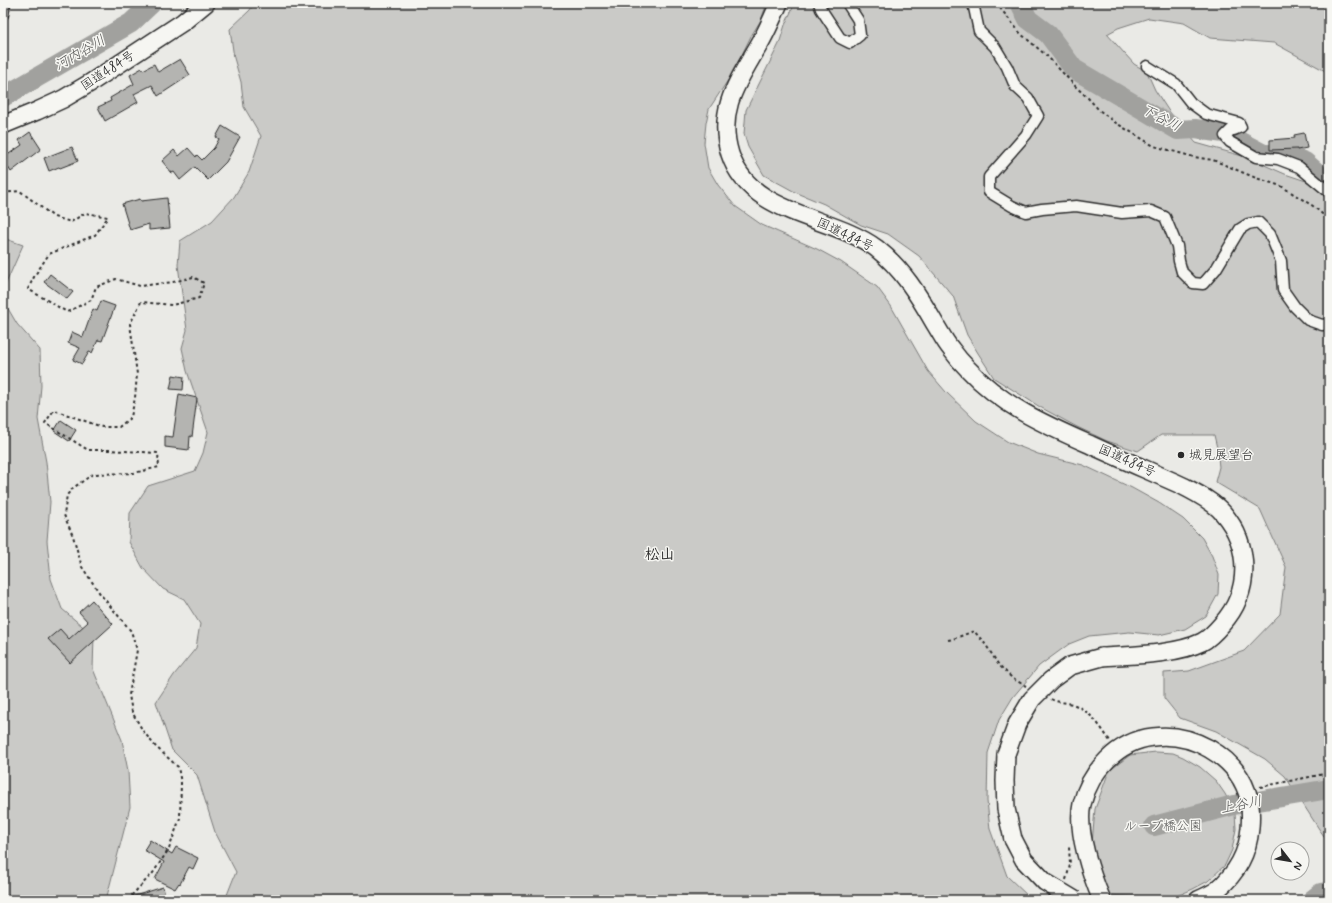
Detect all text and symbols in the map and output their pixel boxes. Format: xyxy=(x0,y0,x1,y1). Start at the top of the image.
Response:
water label: 河内谷川 xyxy=(51,31,109,75)
street label: 国道484号 xyxy=(78,47,138,95)
water label: 下谷川 xyxy=(1138,100,1184,136)
street label: 国道484号 xyxy=(814,214,876,256)
street label: 国道484号 xyxy=(1096,441,1158,481)
place label: 城見展望台 xyxy=(1189,447,1254,464)
marker: 城見展望台 xyxy=(1176,450,1186,460)
district label: 松山 xyxy=(645,545,675,565)
water label: 上谷川 xyxy=(1219,792,1263,818)
park label: ループ橋公園 xyxy=(1124,818,1202,835)
north arrow xyxy=(1270,841,1310,881)
text: N xyxy=(1290,859,1306,872)

